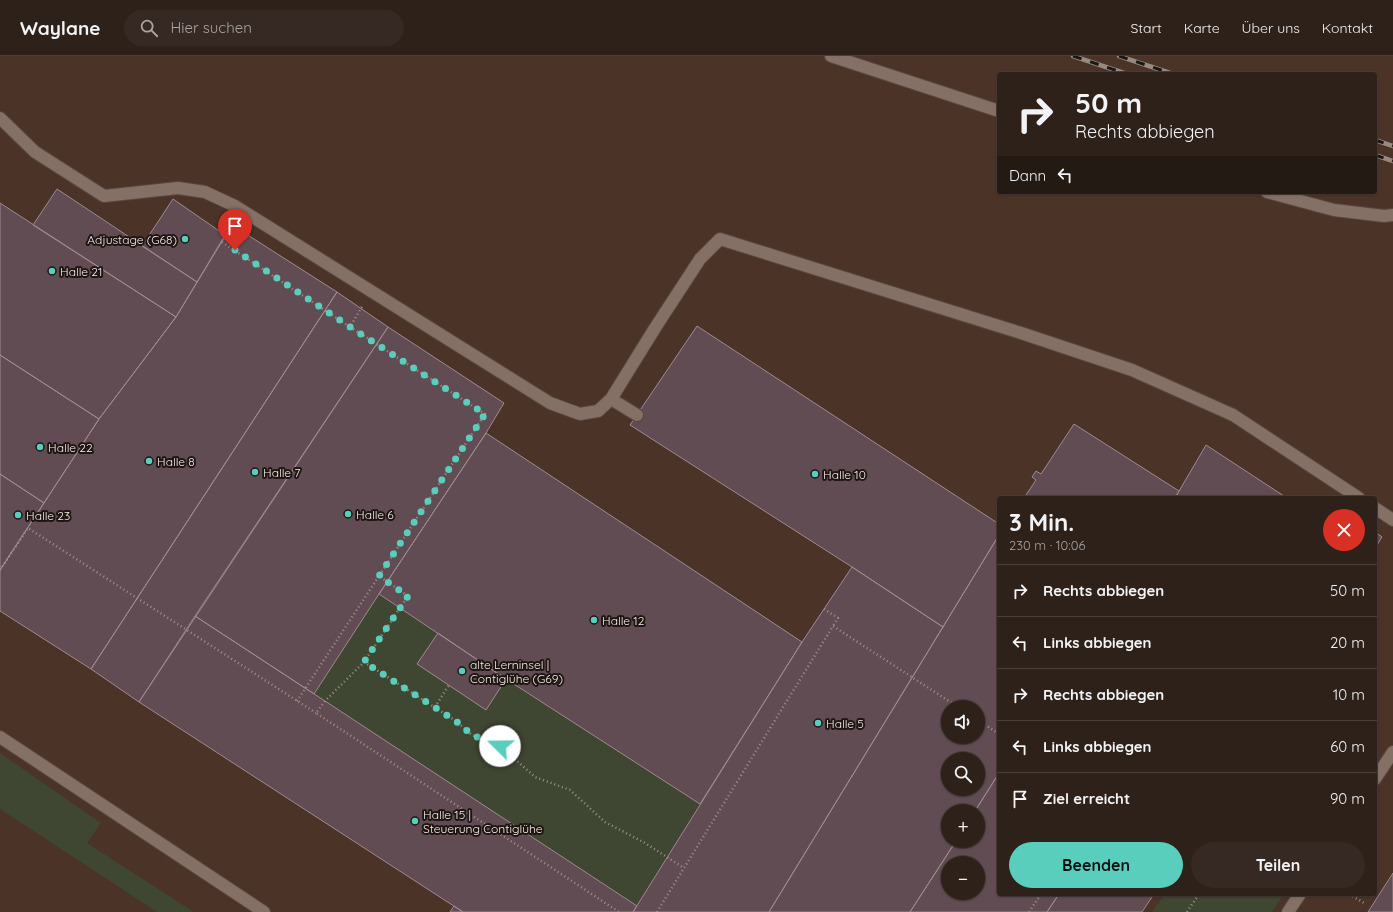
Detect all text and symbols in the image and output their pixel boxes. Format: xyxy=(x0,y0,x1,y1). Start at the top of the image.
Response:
search box xyxy=(124,10,404,46)
text: Waylane xyxy=(20,16,100,40)
icon: search xyxy=(138,17,160,39)
text: Hier suchen xyxy=(170,18,252,37)
text: Start xyxy=(1130,19,1162,37)
text: Karte xyxy=(1184,19,1220,37)
text: Über uns xyxy=(1242,19,1300,37)
text: Kontakt xyxy=(1322,19,1373,37)
text: 50 m xyxy=(1075,85,1142,120)
icon: right xyxy=(1009,88,1061,140)
text: Rechts abbiegen xyxy=(1075,120,1215,143)
icon: left xyxy=(1054,164,1076,186)
text: Dann xyxy=(1009,166,1046,185)
pin xyxy=(218,209,252,250)
icon: arrive xyxy=(224,215,246,237)
place label: Adjustage (G68) xyxy=(87,232,177,247)
marker: Adjustage (G68) xyxy=(180,234,190,244)
place label: Halle 21 xyxy=(60,264,102,279)
marker: Halle 21 xyxy=(47,266,57,276)
place label: Halle 22 xyxy=(48,440,93,455)
marker: Halle 22 xyxy=(35,442,45,452)
place label: Halle 8 xyxy=(157,454,195,469)
marker: Halle 8 xyxy=(144,456,154,466)
place label: Halle 7 xyxy=(263,465,301,480)
marker: Halle 7 xyxy=(250,467,260,477)
place label: Halle 10 xyxy=(823,467,866,482)
marker: Halle 10 xyxy=(810,469,820,479)
place label: Halle 6 xyxy=(356,507,394,522)
text: 3 Min. xyxy=(1009,507,1074,537)
place label: Halle 23 xyxy=(26,508,70,523)
marker: Halle 6 xyxy=(343,509,353,519)
button: close xyxy=(1323,509,1365,551)
marker: Halle 23 xyxy=(13,510,23,520)
text: 230 m · 10:06 xyxy=(1009,537,1086,553)
icon: right xyxy=(1009,580,1031,602)
text: Rechts abbiegen xyxy=(1043,581,1164,600)
text: 50 m xyxy=(1330,581,1365,600)
place label: Halle 12 xyxy=(602,613,645,628)
marker: Halle 12 xyxy=(589,615,599,625)
icon: left xyxy=(1009,632,1031,654)
text: Links abbiegen xyxy=(1043,633,1151,652)
text: 20 m xyxy=(1330,633,1365,652)
place label: alte Lerninsel | Contiglühe (G69) xyxy=(470,657,563,686)
marker: alte Lerninsel | Contiglühe (G69) xyxy=(457,666,467,676)
icon: right xyxy=(1009,684,1031,706)
text: Rechts abbiegen xyxy=(1043,685,1164,704)
text: 10 m xyxy=(1333,685,1365,704)
map controls xyxy=(941,700,985,900)
button: sound xyxy=(941,700,985,744)
place label: Halle 5 xyxy=(826,716,864,731)
marker: Halle 5 xyxy=(813,718,823,728)
position arrow xyxy=(479,725,521,767)
icon: left xyxy=(1009,736,1031,758)
text: Links abbiegen xyxy=(1043,737,1151,756)
text: 60 m xyxy=(1330,737,1365,756)
button: search xyxy=(941,752,985,796)
icon: arrive xyxy=(1009,788,1031,810)
text: Ziel erreicht xyxy=(1043,789,1130,808)
text: 90 m xyxy=(1330,789,1365,808)
button: + xyxy=(941,804,985,848)
place label: Halle 15 | Steuerung Contiglühe xyxy=(423,807,543,836)
marker: Halle 15 | Steuerung Contiglühe xyxy=(410,816,420,826)
button: Beenden xyxy=(1009,842,1183,888)
button: Teilen xyxy=(1191,842,1365,888)
button: − xyxy=(941,856,985,900)

